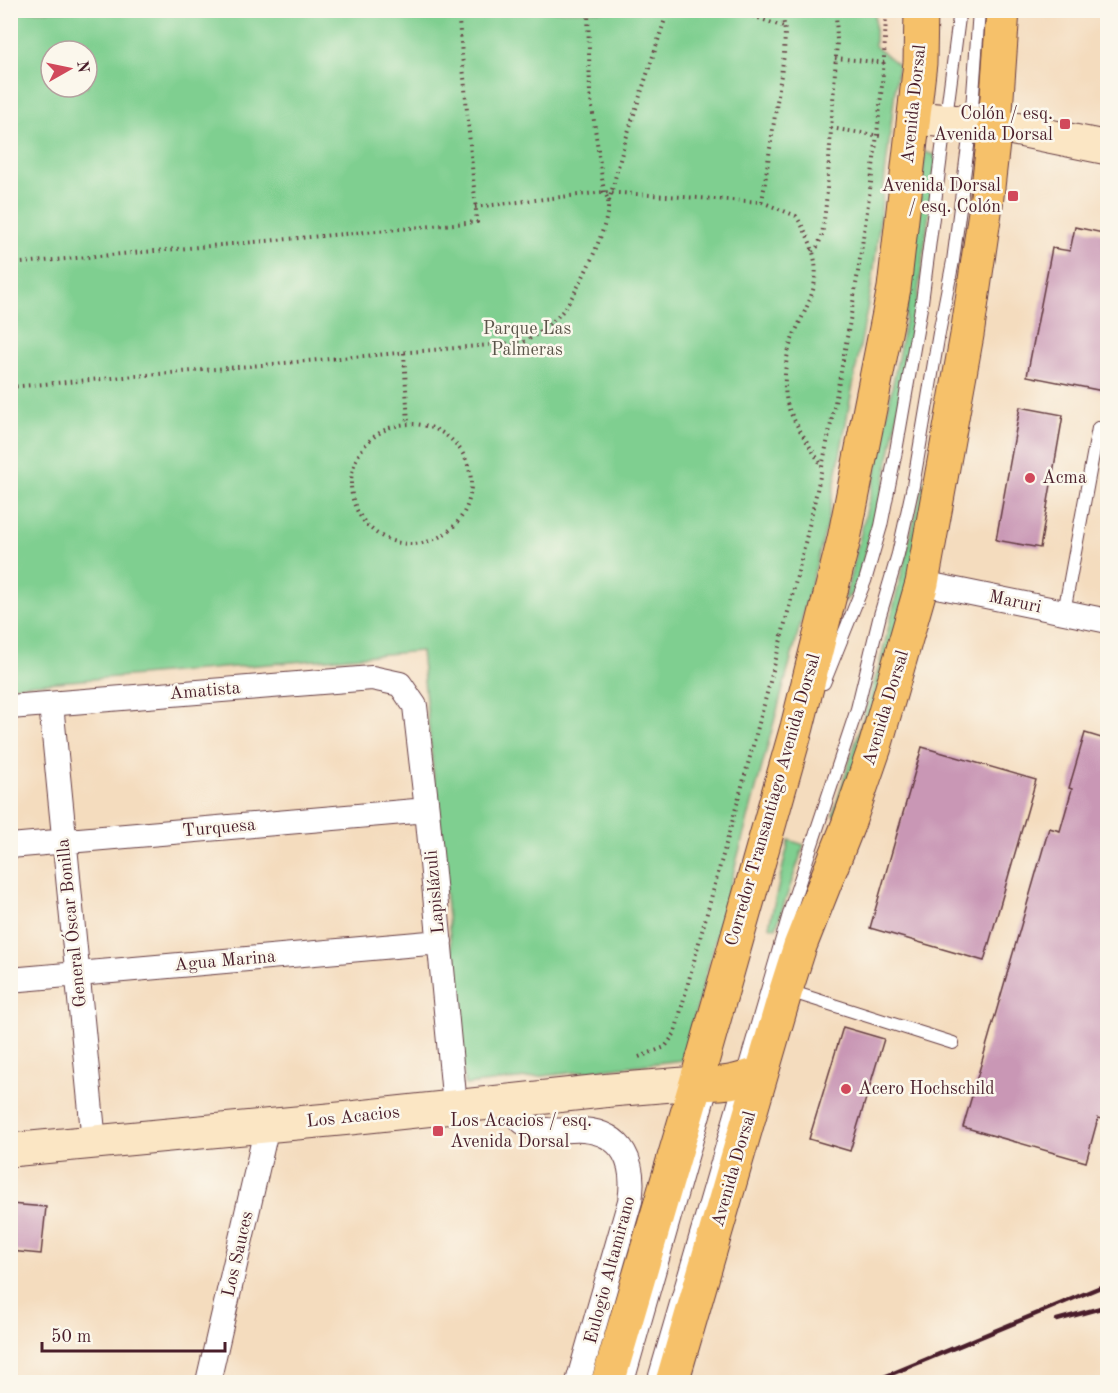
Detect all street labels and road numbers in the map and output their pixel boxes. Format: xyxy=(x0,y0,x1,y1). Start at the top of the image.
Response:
street label: Avenida Dorsal xyxy=(899,44,929,164)
street label: Maruri xyxy=(987,588,1043,616)
street label: Avenida Dorsal xyxy=(860,648,912,768)
street label: Corredor Transantiago Avenida Dorsal xyxy=(723,652,823,948)
street label: Amatista xyxy=(169,679,241,703)
street label: Turquesa xyxy=(182,816,256,840)
street label: General Óscar Bonilla xyxy=(49,838,90,1009)
street label: Lapislázuli xyxy=(422,849,448,935)
street label: Agua Marina xyxy=(173,948,277,974)
street label: Los Acacios xyxy=(305,1103,401,1131)
street label: Avenida Dorsal xyxy=(709,1109,759,1229)
street label: Eulogio Altamirano xyxy=(582,1194,638,1346)
street label: Los Sauces xyxy=(219,1209,257,1299)

